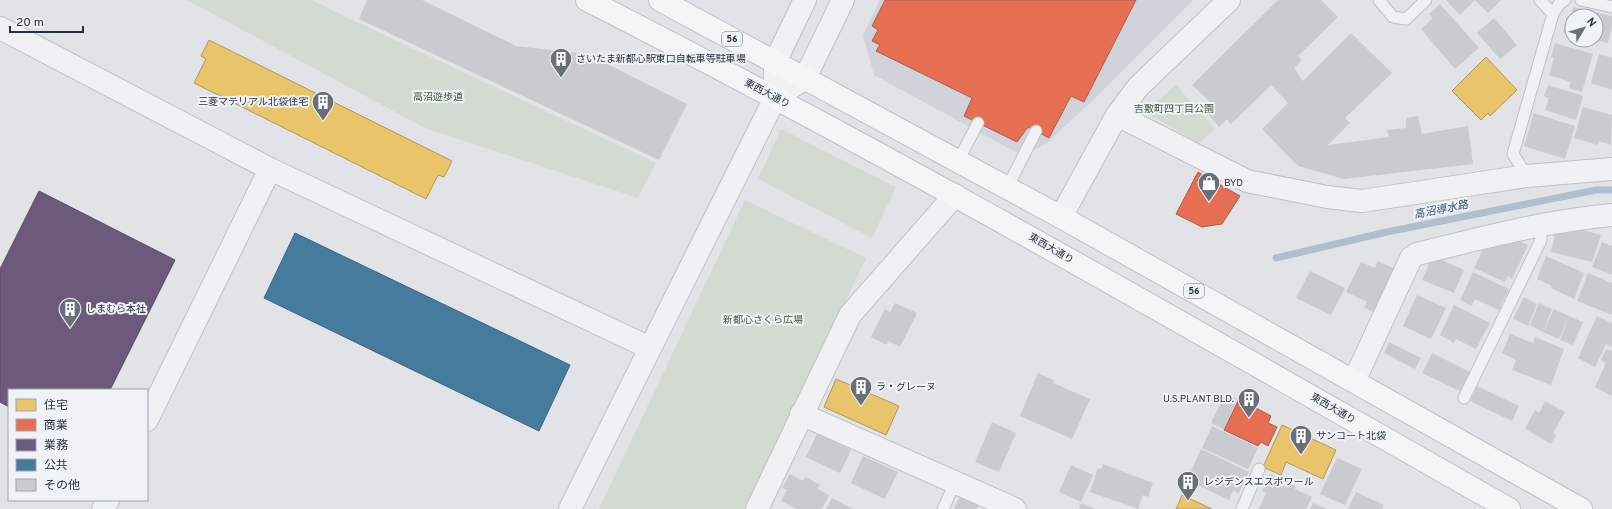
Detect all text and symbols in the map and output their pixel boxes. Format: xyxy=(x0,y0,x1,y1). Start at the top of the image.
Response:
scale bar xyxy=(10,8,83,34)
north arrow xyxy=(1564,8,1604,48)
text: 20 m xyxy=(16,15,44,31)
text: N xyxy=(1583,15,1599,30)
road number: 56 xyxy=(722,32,742,46)
building icon: さいたま新都心駅東口自転車等駐車場 xyxy=(548,46,574,79)
place label: さいたま新都心駅東口自転車等駐車場 xyxy=(576,53,746,66)
street label: 東西大通り xyxy=(742,77,792,111)
building icon: 三菱マテリアル北袋住宅 xyxy=(310,89,336,122)
park label: 高沼遊歩道 xyxy=(413,91,463,104)
place label: 三菱マテリアル北袋住宅 xyxy=(198,96,308,109)
park label: 吉敷町四丁目公園 xyxy=(1134,103,1214,116)
shop icon: BYD xyxy=(1196,170,1222,203)
place label: BYD xyxy=(1224,177,1243,190)
water label: 高沼導水路 xyxy=(1413,198,1470,222)
street label: 東西大通り xyxy=(1026,231,1076,267)
road number: 56 xyxy=(1184,284,1204,298)
building icon: しまむら本社 xyxy=(57,296,83,329)
place label: しまむら本社 xyxy=(86,303,146,316)
park label: 新都心さくら広場 xyxy=(723,314,803,327)
building icon: ラ・グレーヌ xyxy=(848,374,874,407)
place label: ラ・グレーヌ xyxy=(876,381,936,394)
building icon: U.S.PLANT BLD. xyxy=(1236,386,1262,419)
legend xyxy=(8,389,148,501)
street label: 東西大通り xyxy=(1308,391,1358,427)
place label: U.S.PLANT BLD. xyxy=(1163,393,1234,406)
text: 住宅 xyxy=(44,398,68,414)
text: 商業 xyxy=(44,418,68,434)
building icon: サンコート北袋 xyxy=(1288,423,1314,456)
place label: サンコート北袋 xyxy=(1316,430,1386,443)
text: 業務 xyxy=(44,438,68,454)
text: 公共 xyxy=(44,458,68,474)
building icon: レジデンスエスポワール xyxy=(1175,469,1201,502)
place label: レジデンスエスポワール xyxy=(1204,476,1314,489)
text: その他 xyxy=(44,478,80,494)

